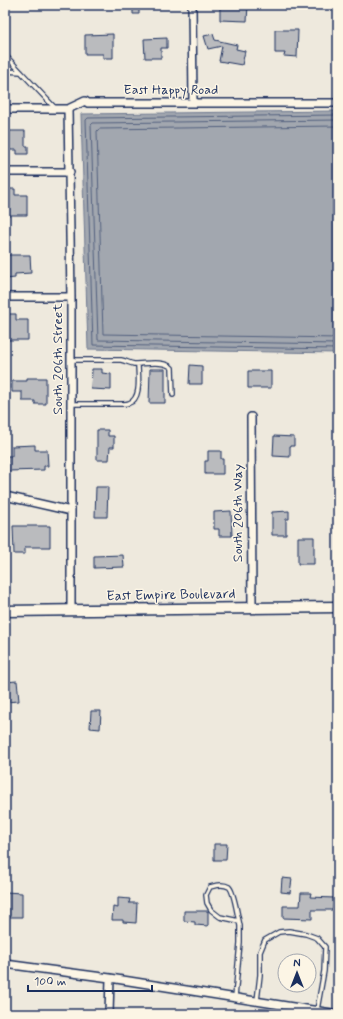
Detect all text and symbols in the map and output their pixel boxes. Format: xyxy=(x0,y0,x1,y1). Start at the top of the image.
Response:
street label: East Happy Road xyxy=(124,81,218,99)
street label: South 206th Street xyxy=(49,303,67,415)
street label: South 206th Way xyxy=(229,464,247,562)
street label: East Empire Boulevard xyxy=(106,585,236,605)
north arrow xyxy=(277,953,317,993)
text: N xyxy=(293,957,301,971)
scale bar xyxy=(28,967,152,993)
text: 100 m xyxy=(34,974,66,990)

